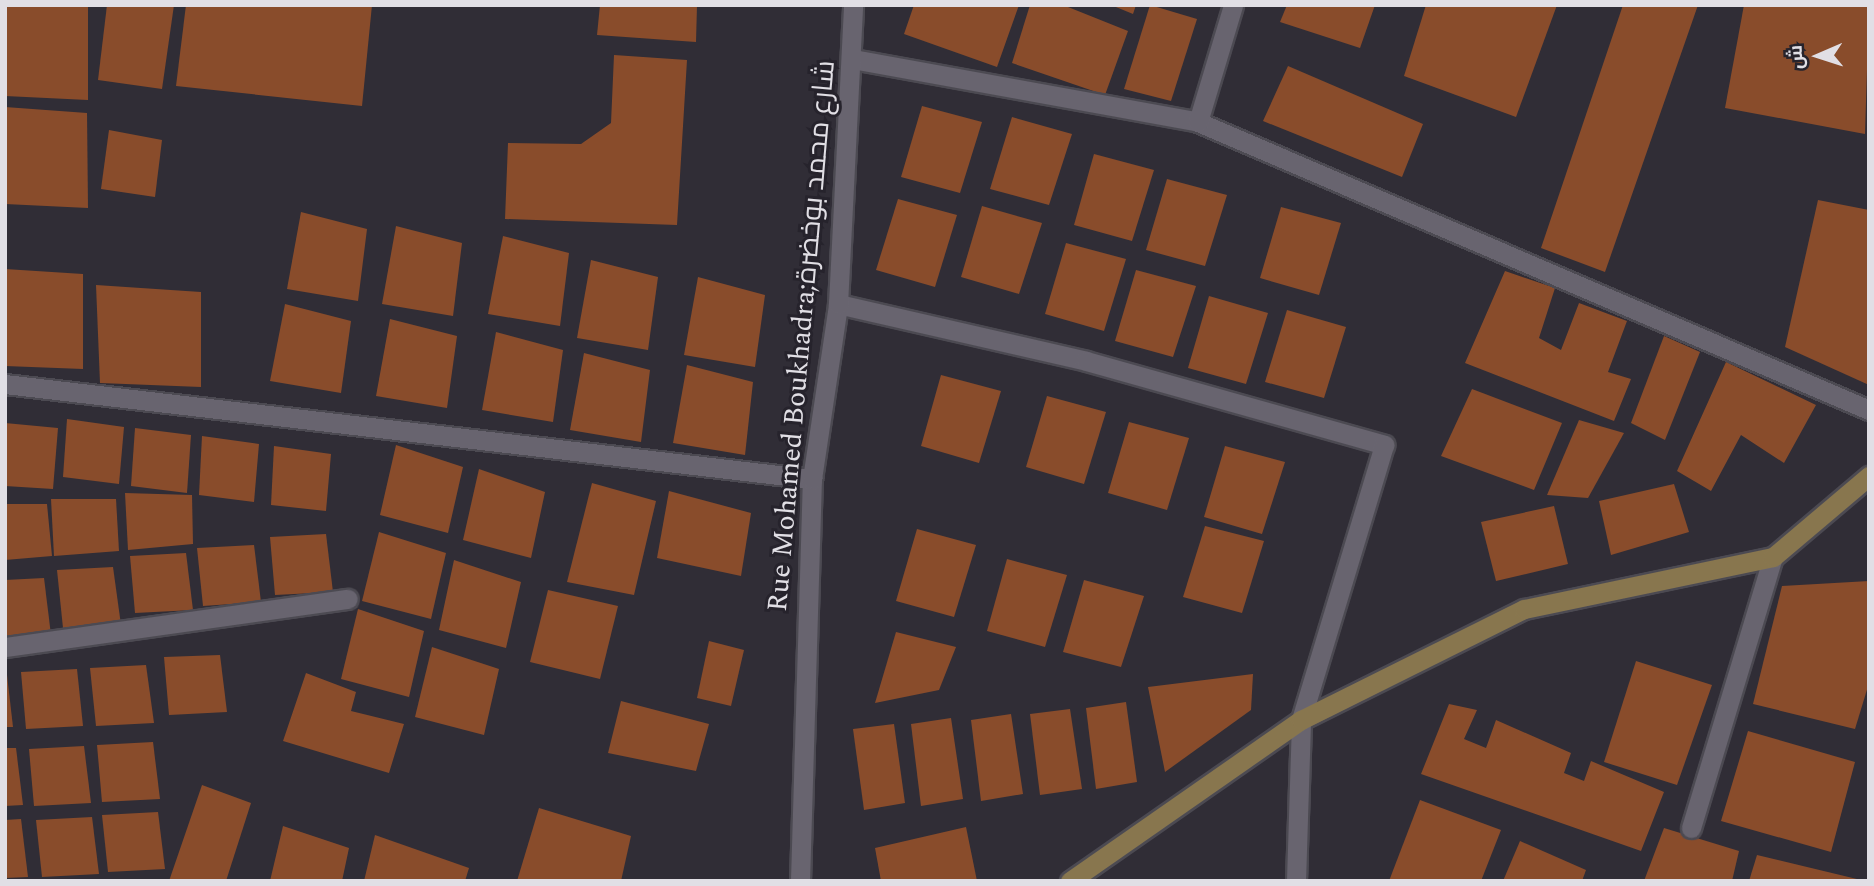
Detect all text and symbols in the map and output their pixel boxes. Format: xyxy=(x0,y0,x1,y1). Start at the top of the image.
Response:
north arrow xyxy=(1783,21,1853,91)
text: ش xyxy=(1781,44,1812,70)
street label: Rue Mohamed Boukhadra;شارع محمد بوخضرة xyxy=(761,59,843,613)

